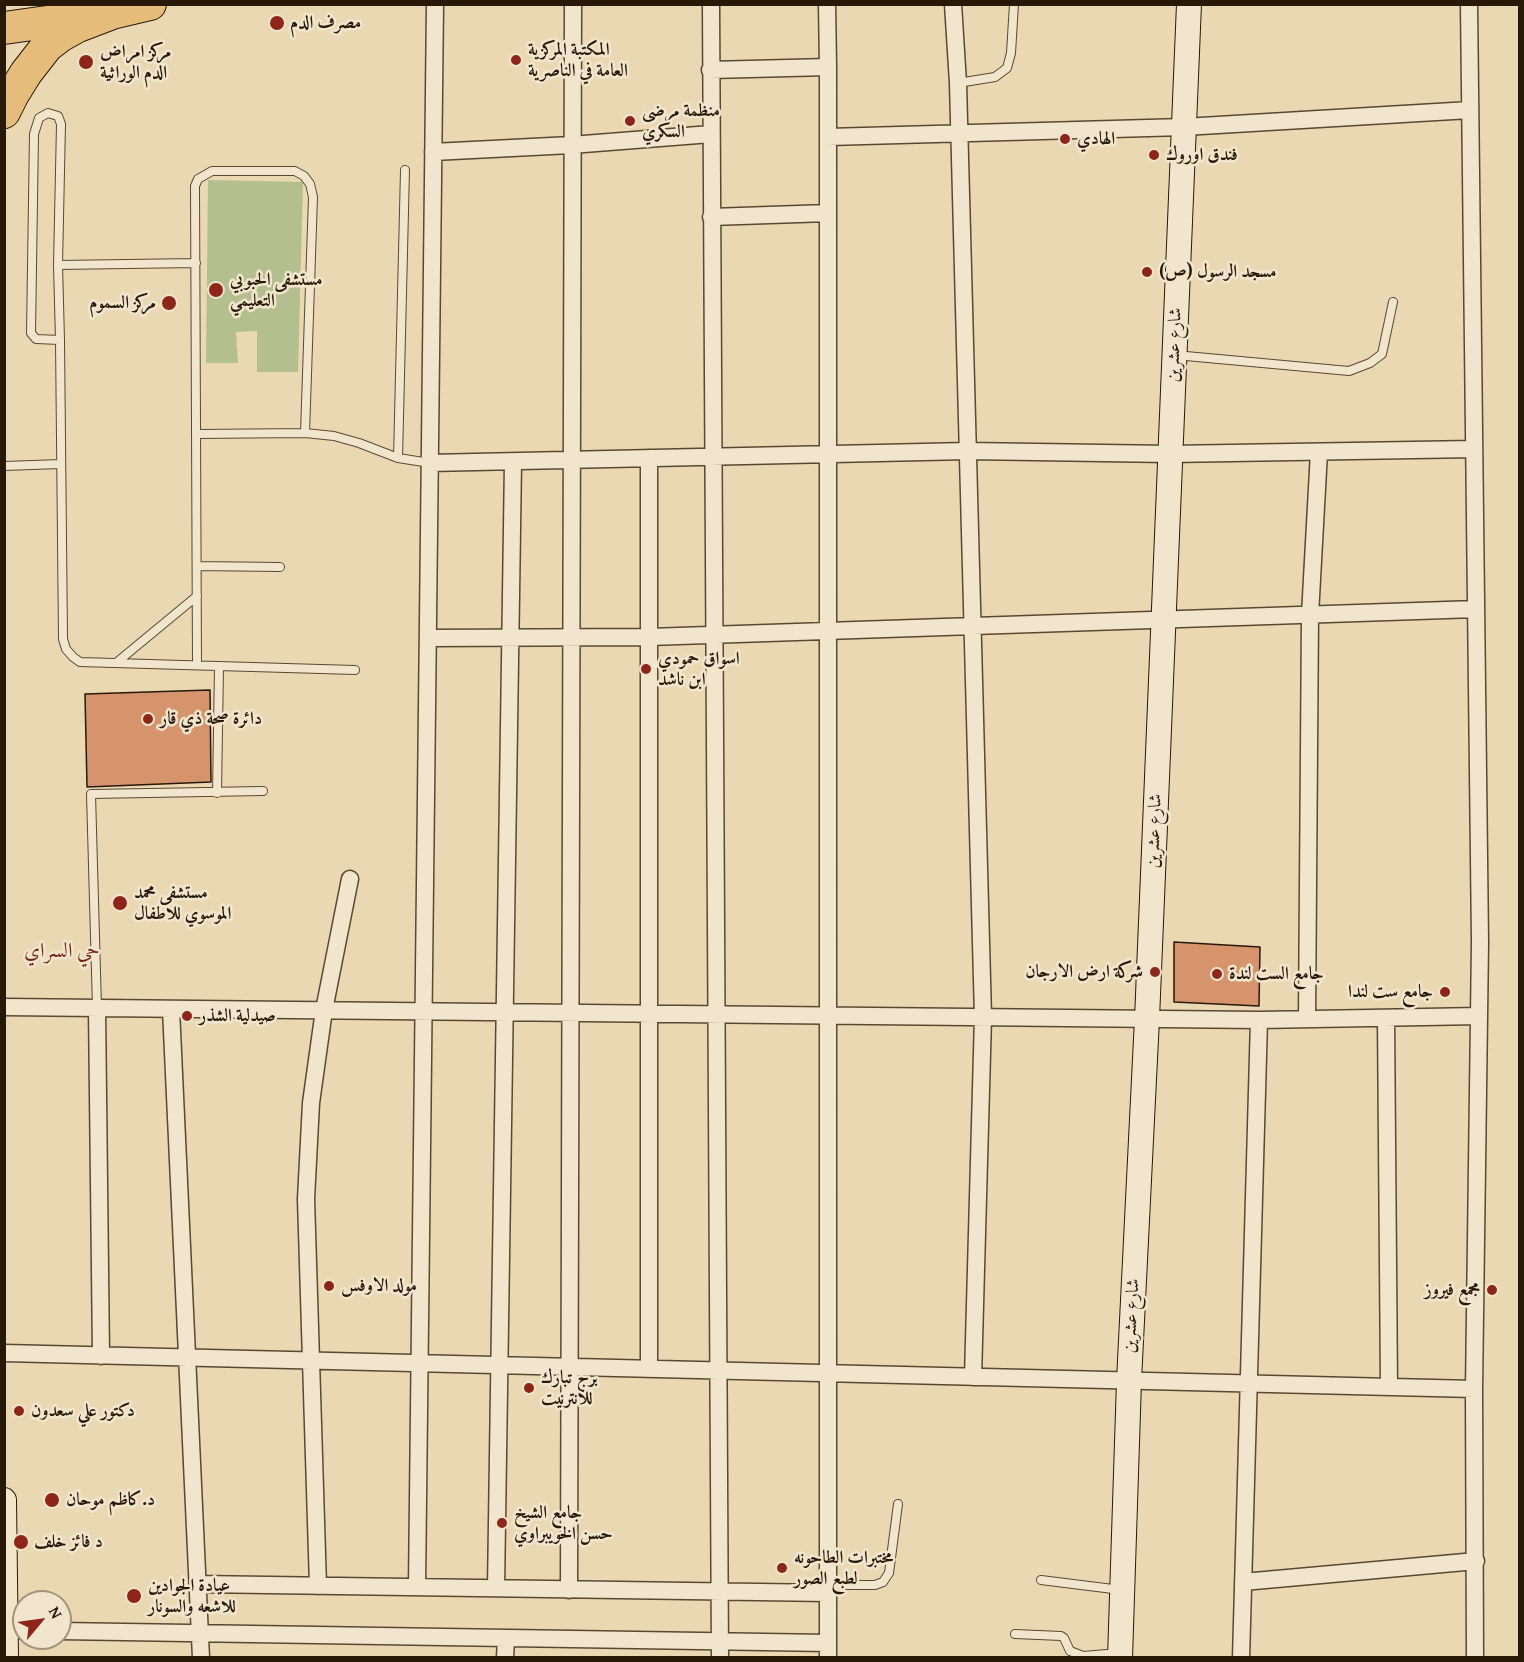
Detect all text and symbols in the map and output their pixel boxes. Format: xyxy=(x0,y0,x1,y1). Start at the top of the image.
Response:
place label: مصرف الدم xyxy=(290,12,361,34)
marker: مصرف الدم xyxy=(268,14,286,32)
place label: المكتبة المركزية العامة في الناصرية xyxy=(528,39,628,82)
place label: مركز امراض الدم الوراثية xyxy=(100,41,171,84)
marker: مركز امراض الدم الوراثية xyxy=(77,53,95,71)
marker: المكتبة المركزية العامة في الناصرية xyxy=(509,53,523,67)
place label: منظمة مرضى السكري xyxy=(642,100,720,142)
marker: منظمة مرضى السكري xyxy=(623,114,637,128)
place label: الهادي xyxy=(1077,128,1115,150)
marker: الهادي xyxy=(1058,132,1072,146)
place label: فندق اوروك xyxy=(1166,144,1238,166)
marker: فندق اوروك xyxy=(1147,148,1161,162)
place label: مسجد الرسول (ص) xyxy=(1159,261,1277,283)
marker: مسجد الرسول (ص) xyxy=(1140,265,1154,279)
place label: مستشفى الحبوبي التعليمي xyxy=(230,269,323,312)
marker: مستشفى الحبوبي التعليمي xyxy=(207,281,225,299)
place label: مركز السموم xyxy=(89,292,156,314)
marker: مركز السموم xyxy=(160,294,178,312)
street label: شارع عشرين xyxy=(1163,307,1187,383)
place label: اسواق حمودي ابن ناشد xyxy=(658,648,740,690)
marker: اسواق حمودي ابن ناشد xyxy=(639,662,653,676)
place label: دائرة صحة ذي قار xyxy=(160,708,262,730)
marker: دائرة صحة ذي قار xyxy=(141,712,155,726)
street label: شارع عشرين xyxy=(1143,793,1167,869)
place label: مستشفى محمد الموسوي للاطفال xyxy=(134,882,231,924)
marker: مستشفى محمد الموسوي للاطفال xyxy=(111,894,129,912)
district label: حي السراي xyxy=(24,939,100,965)
place label: شركة ارض الارجان xyxy=(1025,961,1143,983)
place label: جامع الست لندة xyxy=(1229,963,1324,985)
marker: شركة ارض الارجان xyxy=(1148,965,1162,979)
marker: جامع الست لندة xyxy=(1210,967,1224,981)
place label: جامع ست لندا xyxy=(1348,981,1433,1003)
marker: جامع ست لندا xyxy=(1438,985,1452,999)
place label: صيدلية الشذر xyxy=(199,1005,276,1027)
marker: صيدلية الشذر xyxy=(180,1009,194,1023)
place label: مولد الاوفس xyxy=(341,1275,417,1297)
street label: شارع عشرين xyxy=(1119,1278,1145,1354)
marker: مولد الاوفس xyxy=(322,1279,336,1293)
place label: مجمع فيروز xyxy=(1424,1279,1480,1301)
marker: مجمع فيروز xyxy=(1485,1283,1499,1297)
place label: برج تبارك للانترنيت xyxy=(541,1367,597,1410)
marker: برج تبارك للانترنيت xyxy=(522,1381,536,1395)
place label: دكتور علي سعدون xyxy=(31,1400,135,1422)
marker: دكتور علي سعدون xyxy=(12,1404,26,1418)
place label: د.كاظم موحان xyxy=(66,1489,155,1511)
marker: د.كاظم موحان xyxy=(43,1491,61,1509)
place label: جامع الشيخ حسن الخويبراوي xyxy=(514,1502,613,1544)
marker: جامع الشيخ حسن الخويبراوي xyxy=(495,1516,509,1530)
place label: د فائز خلف xyxy=(34,1531,103,1553)
marker: د فائز خلف xyxy=(12,1533,30,1551)
place label: مختبرات الطاحونه لطبع الصور xyxy=(794,1547,893,1590)
marker: مختبرات الطاحونه لطبع الصور xyxy=(775,1561,789,1575)
place label: عيادة الجوادين للاشعه والسونار xyxy=(148,1575,236,1618)
marker: عيادة الجوادين للاشعه والسونار xyxy=(125,1587,143,1605)
north arrow xyxy=(12,1590,72,1650)
text: N xyxy=(43,1602,69,1623)

